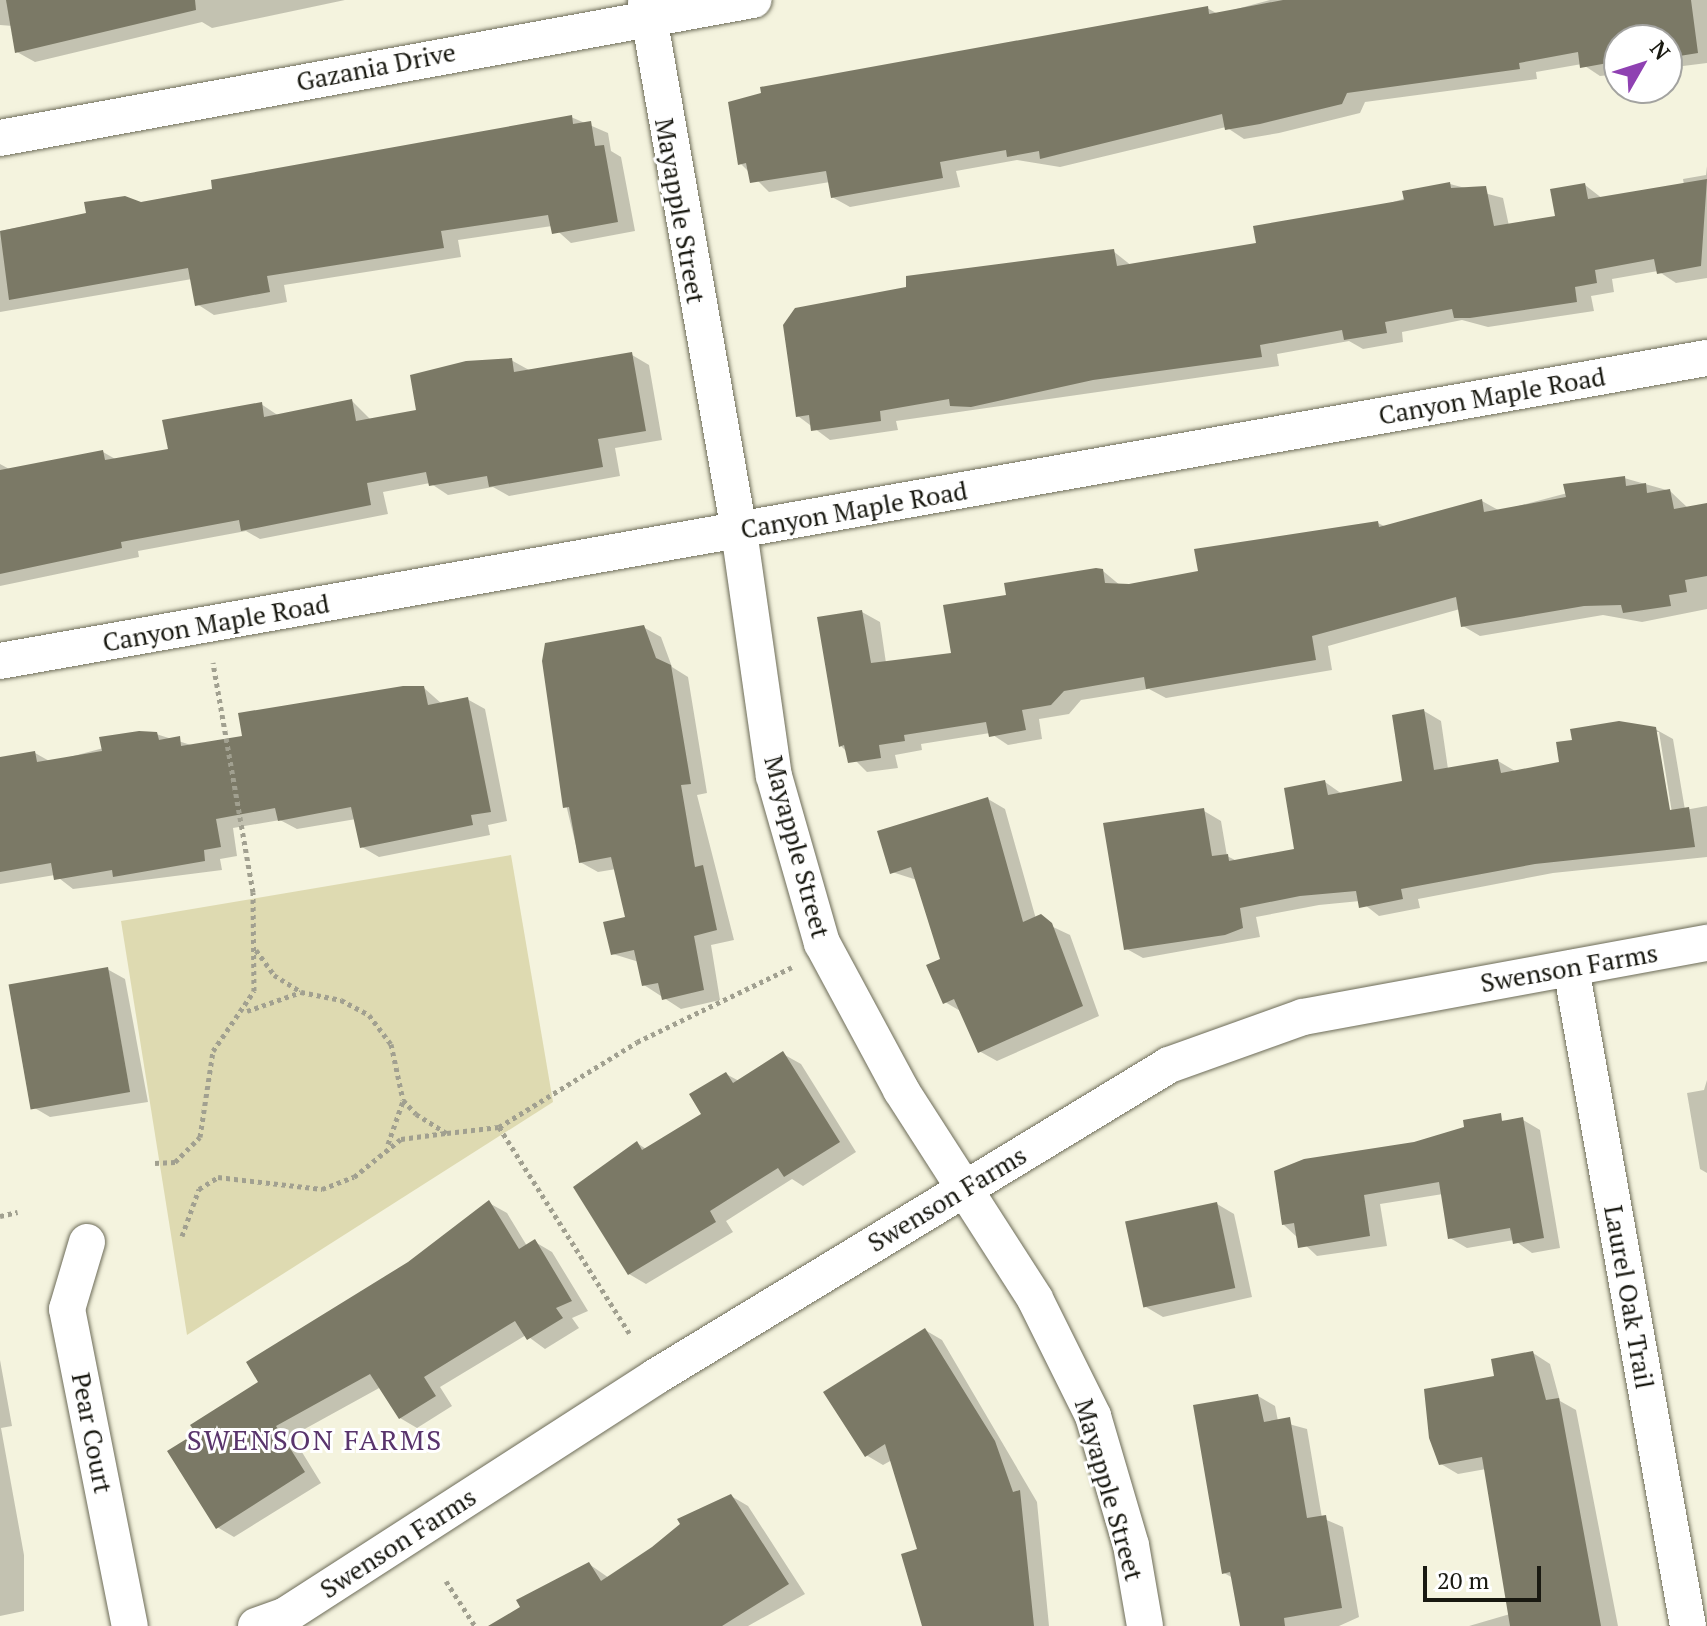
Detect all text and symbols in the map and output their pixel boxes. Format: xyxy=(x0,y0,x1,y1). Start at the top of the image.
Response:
north arrow xyxy=(1603,24,1683,104)
text: N xyxy=(1644,34,1677,65)
street label: Gazania Drive xyxy=(294,36,458,98)
street label: Mayapple Street xyxy=(648,116,712,306)
street label: Canyon Maple Road xyxy=(1376,361,1608,431)
street label: Canyon Maple Road xyxy=(738,475,970,545)
street label: Canyon Maple Road xyxy=(100,588,332,658)
street label: Mayapple Street xyxy=(758,752,836,942)
street label: Swenson Farms xyxy=(1478,937,1660,999)
street label: Swenson Farms xyxy=(862,1139,1032,1259)
street label: Laurel Oak Trail xyxy=(1598,1203,1660,1391)
street label: Pear Court xyxy=(65,1370,119,1496)
street label: Mayapple Street xyxy=(1068,1395,1150,1585)
district label: SWENSON FARMS xyxy=(187,1423,443,1457)
street label: Swenson Farms xyxy=(314,1481,482,1605)
scale bar xyxy=(1427,1550,1545,1600)
text: 20 m xyxy=(1437,1564,1489,1596)

